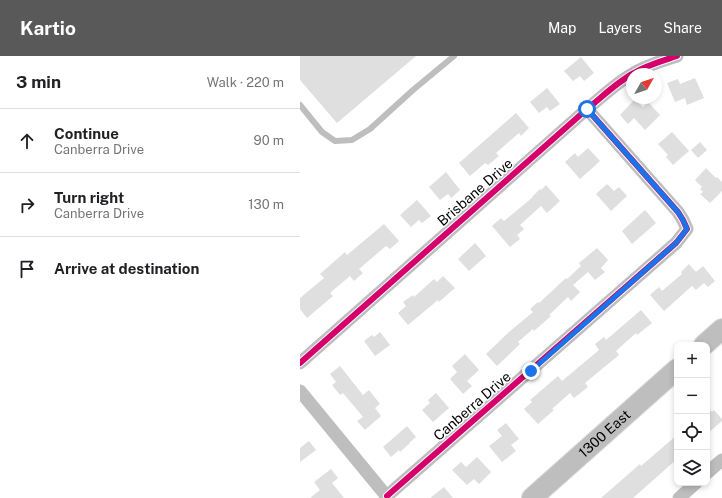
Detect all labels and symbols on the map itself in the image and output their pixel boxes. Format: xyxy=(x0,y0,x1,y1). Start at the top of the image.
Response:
north arrow xyxy=(626,68,662,104)
route start xyxy=(578,100,596,118)
street label: Brisbane Drive xyxy=(434,155,516,229)
route end xyxy=(522,362,540,380)
street label: Canberra Drive xyxy=(430,368,514,444)
street label: 1300 East xyxy=(575,406,634,461)

